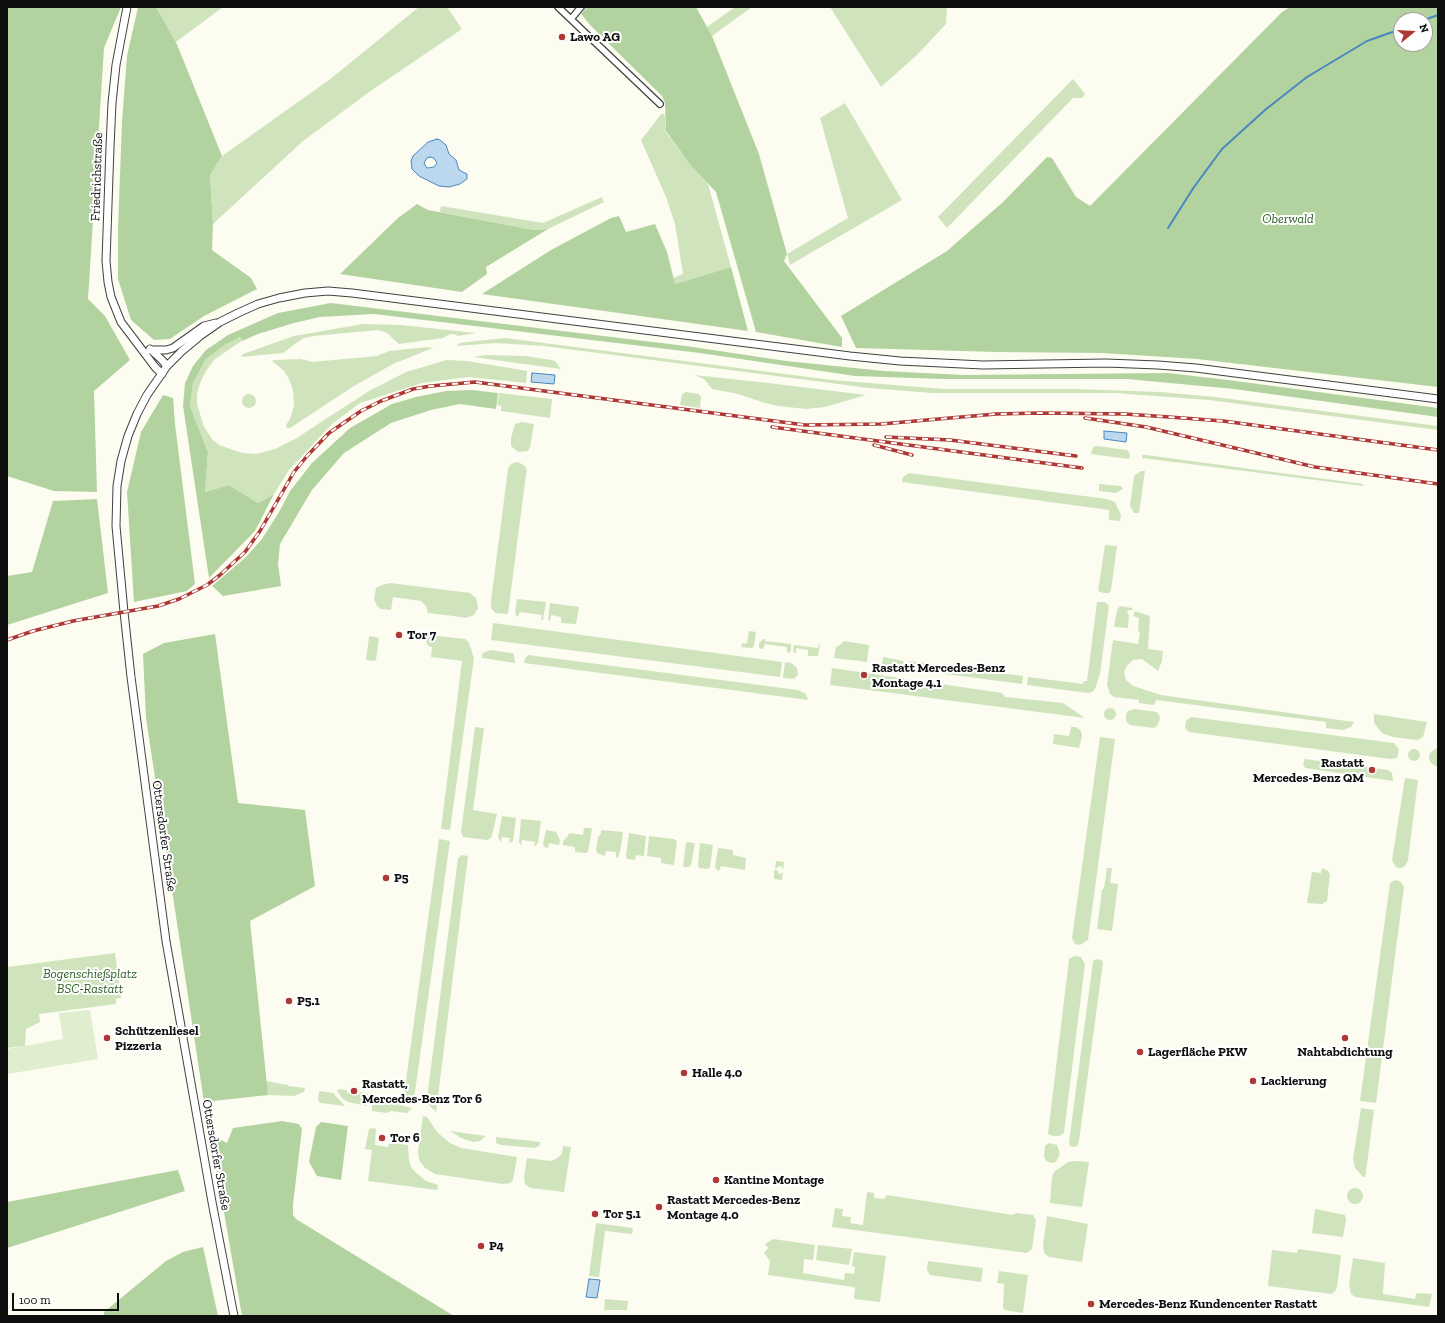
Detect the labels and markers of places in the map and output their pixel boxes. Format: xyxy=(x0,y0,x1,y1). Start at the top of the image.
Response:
place label: Lawo AG xyxy=(570,29,620,45)
marker: Lawo AG xyxy=(557,32,567,42)
place label: Tor 7 xyxy=(407,627,436,643)
marker: Tor 7 xyxy=(394,630,404,640)
place label: Rastatt Mercedes-Benz Montage 4.1 xyxy=(872,660,1005,691)
marker: Rastatt Mercedes-Benz Montage 4.1 xyxy=(859,670,869,680)
place label: Rastatt Mercedes-Benz QM xyxy=(1253,755,1364,786)
marker: Rastatt Mercedes-Benz QM xyxy=(1367,765,1377,775)
place label: P5 xyxy=(394,870,409,886)
marker: P5 xyxy=(381,873,391,883)
place label: P5.1 xyxy=(297,993,320,1009)
marker: P5.1 xyxy=(284,996,294,1006)
place label: Schützenliesel Pizzeria xyxy=(115,1023,199,1054)
marker: Schützenliesel Pizzeria xyxy=(102,1033,112,1043)
marker: Nahtabdichtung xyxy=(1340,1033,1350,1043)
place label: Lagerfläche PKW xyxy=(1148,1044,1247,1060)
place label: Nahtabdichtung xyxy=(1297,1044,1393,1060)
marker: Lagerfläche PKW xyxy=(1135,1047,1145,1057)
place label: Halle 4.0 xyxy=(692,1065,742,1081)
marker: Halle 4.0 xyxy=(679,1068,689,1078)
place label: Lackierung xyxy=(1261,1073,1327,1089)
place label: Rastatt, Mercedes-Benz Tor 6 xyxy=(362,1076,482,1107)
marker: Lackierung xyxy=(1248,1076,1258,1086)
marker: Rastatt, Mercedes-Benz Tor 6 xyxy=(349,1086,359,1096)
place label: Tor 6 xyxy=(390,1130,420,1146)
marker: Tor 6 xyxy=(377,1133,387,1143)
place label: Kantine Montage xyxy=(724,1172,824,1188)
marker: Kantine Montage xyxy=(711,1175,721,1185)
place label: Rastatt Mercedes-Benz Montage 4.0 xyxy=(667,1192,800,1223)
marker: Rastatt Mercedes-Benz Montage 4.0 xyxy=(654,1202,664,1212)
place label: Tor 5.1 xyxy=(603,1206,641,1222)
marker: Tor 5.1 xyxy=(590,1209,600,1219)
place label: P4 xyxy=(489,1238,504,1254)
marker: P4 xyxy=(476,1241,486,1251)
place label: Mercedes-Benz Kundencenter Rastatt xyxy=(1099,1296,1317,1312)
marker: Mercedes-Benz Kundencenter Rastatt xyxy=(1086,1299,1096,1309)

